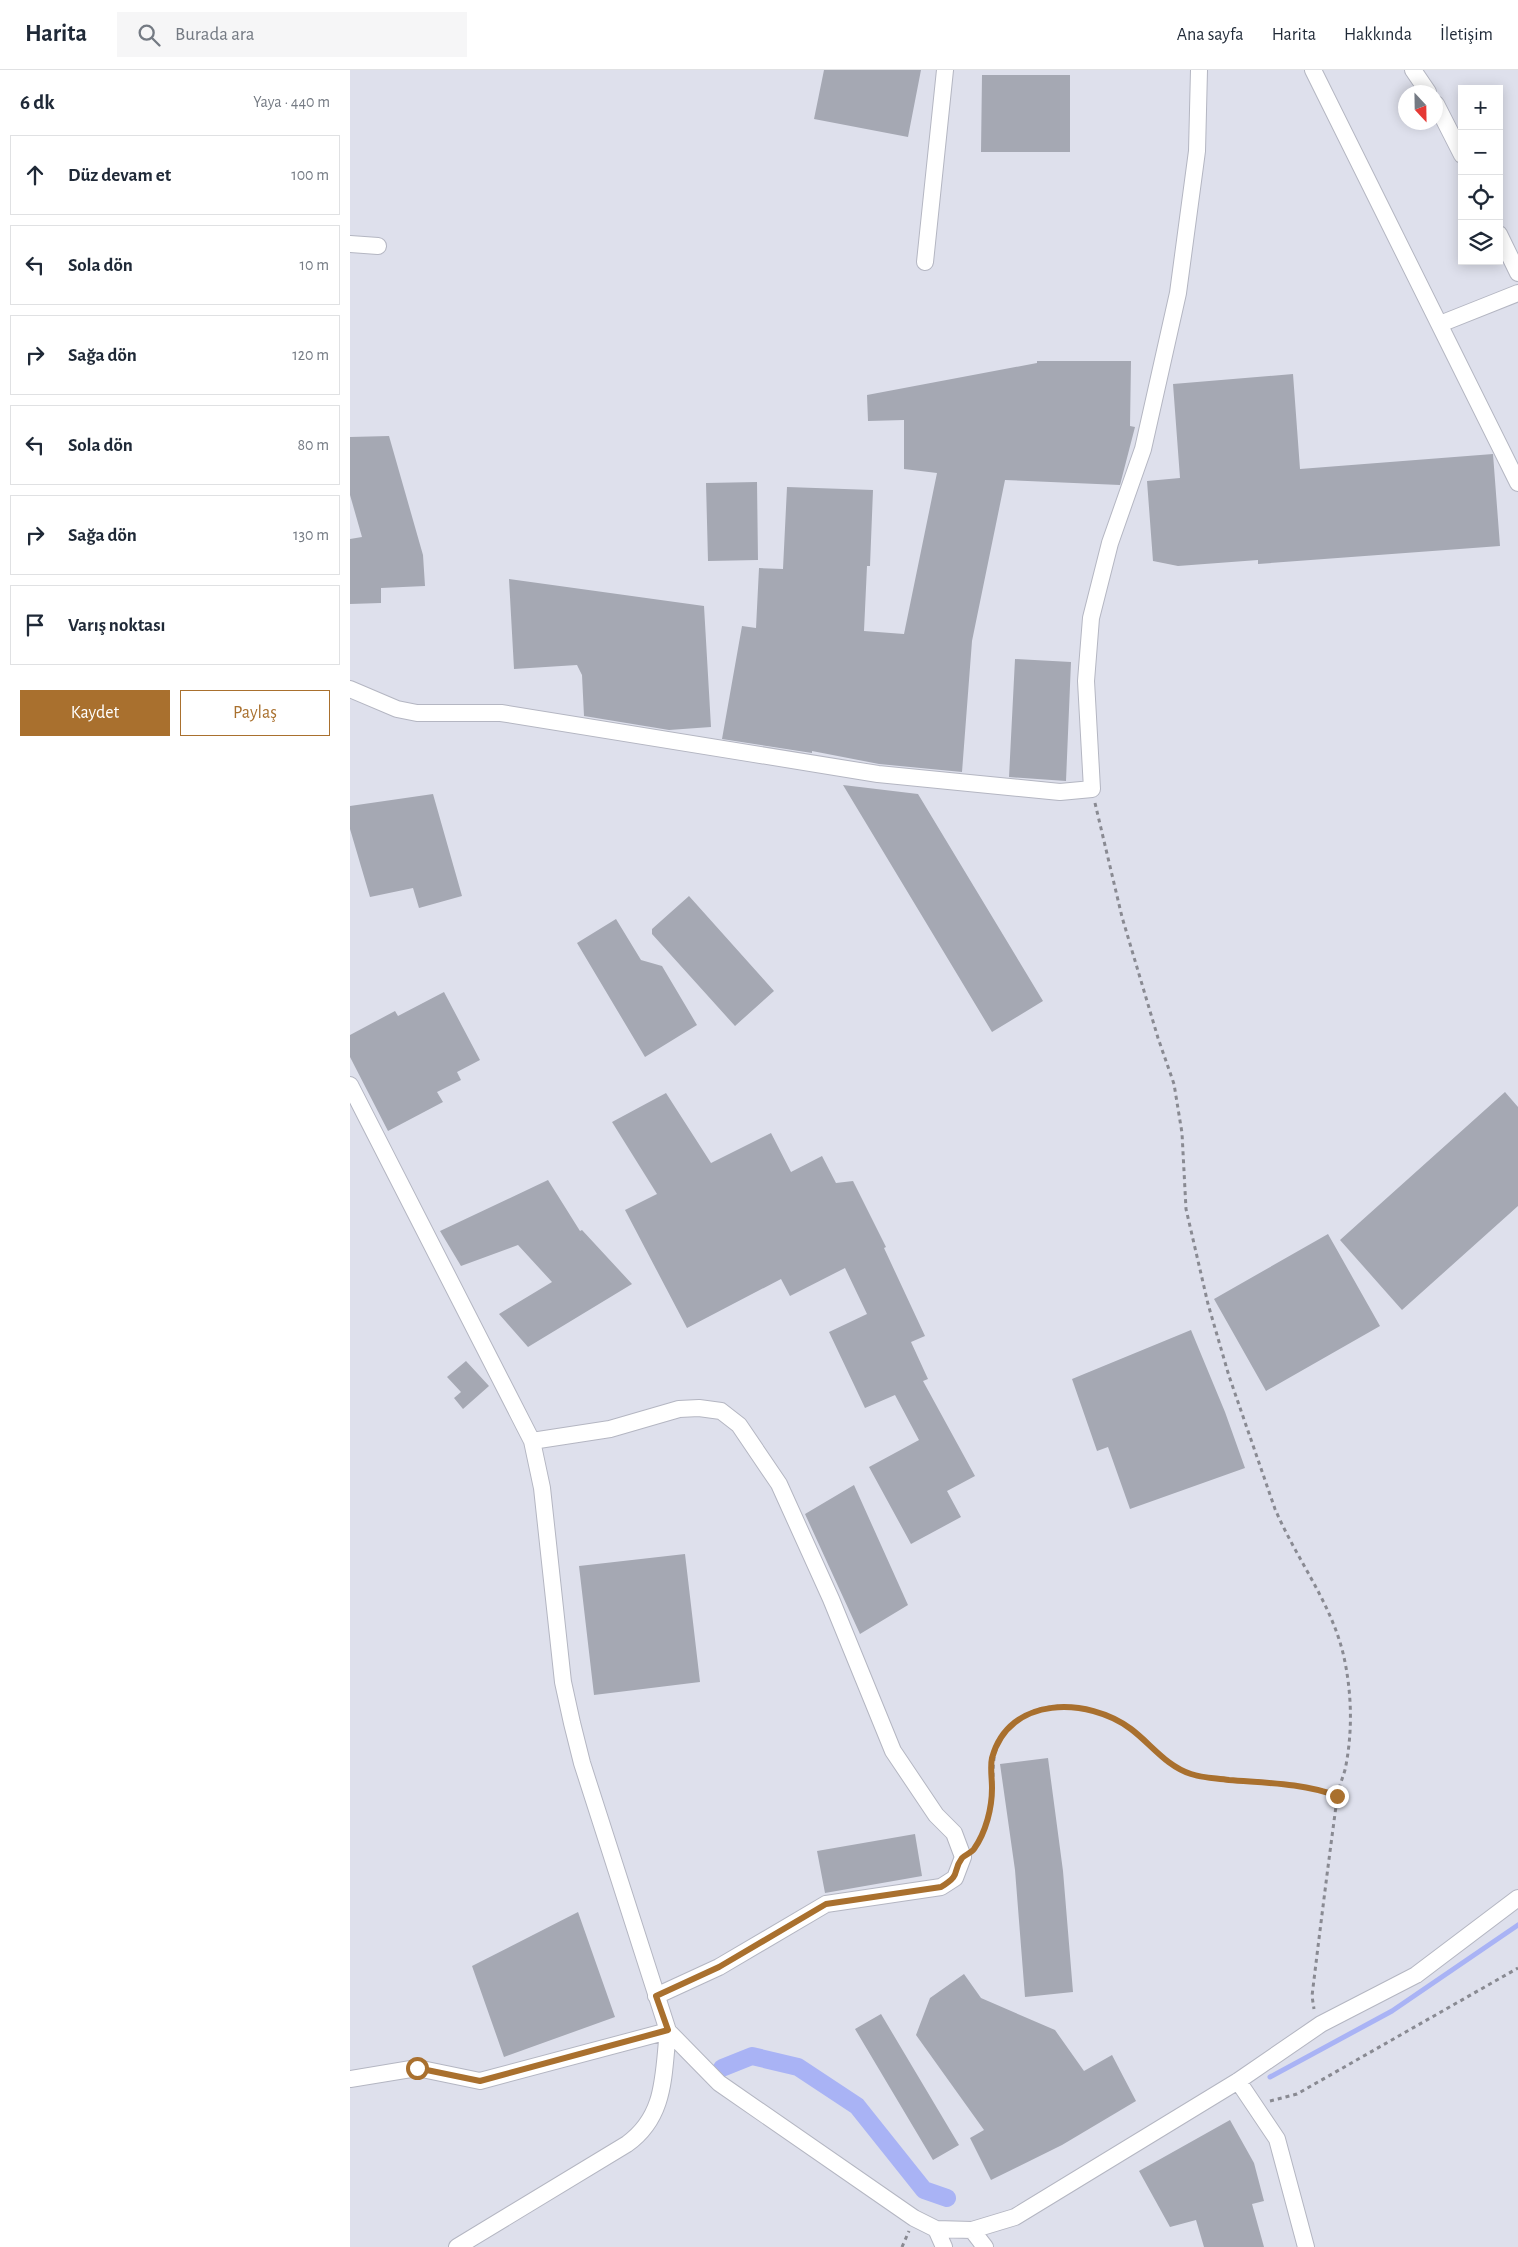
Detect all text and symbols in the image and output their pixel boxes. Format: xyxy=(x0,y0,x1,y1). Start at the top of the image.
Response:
search box xyxy=(117,12,467,57)
icon: search xyxy=(135,21,163,49)
text: Harita xyxy=(25,22,87,46)
text: Burada ara xyxy=(175,25,254,44)
text: Ana sayfa xyxy=(1177,26,1244,44)
text: Harita xyxy=(1272,26,1316,44)
text: Hakkında xyxy=(1344,26,1412,44)
text: İletişim xyxy=(1440,26,1493,44)
north arrow xyxy=(1398,85,1443,130)
map controls xyxy=(1458,85,1503,265)
button: + xyxy=(1458,85,1503,130)
text: 6 dk xyxy=(20,92,55,113)
text: Yaya · 440 m xyxy=(253,94,330,110)
button: − xyxy=(1458,130,1503,175)
icon: ahead xyxy=(21,161,49,189)
text: Düz devam et xyxy=(68,166,171,185)
text: 100 m xyxy=(291,167,329,183)
button: locate xyxy=(1458,175,1503,220)
button: layers xyxy=(1458,220,1503,265)
icon: left xyxy=(21,251,49,279)
text: Sola dön xyxy=(68,256,133,275)
text: 10 m xyxy=(300,257,329,273)
icon: right xyxy=(21,341,49,369)
text: Sağa dön xyxy=(68,346,137,365)
text: 120 m xyxy=(292,347,329,363)
icon: left xyxy=(21,431,49,459)
text: Sola dön xyxy=(68,436,133,455)
text: 80 m xyxy=(298,437,329,453)
icon: right xyxy=(21,521,49,549)
text: Sağa dön xyxy=(68,526,137,545)
text: 130 m xyxy=(293,527,329,543)
icon: arrive xyxy=(21,611,49,639)
text: Varış noktası xyxy=(68,616,166,635)
button: Kaydet xyxy=(20,690,170,736)
button: Paylaş xyxy=(180,690,330,736)
route end xyxy=(1326,1785,1349,1808)
route start xyxy=(406,2057,429,2080)

